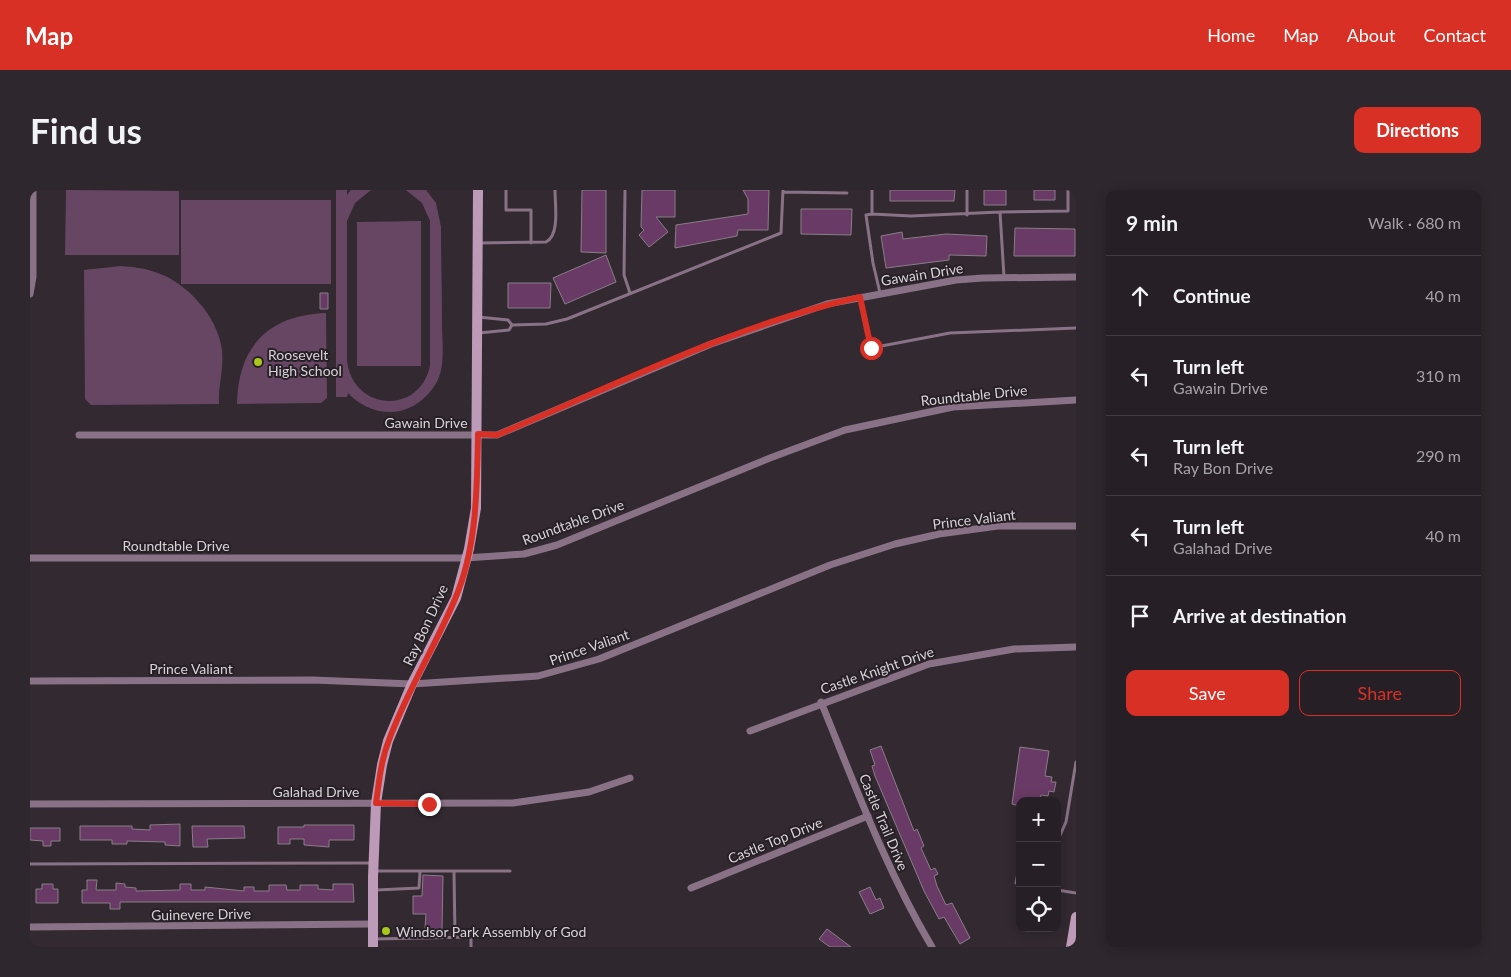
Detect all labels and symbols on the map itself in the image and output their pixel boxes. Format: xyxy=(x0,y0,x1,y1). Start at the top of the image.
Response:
street label: Gawain Drive xyxy=(880,259,964,289)
route start xyxy=(860,337,883,360)
place label: Roosevelt High School xyxy=(268,346,342,379)
marker: Roosevelt High School xyxy=(252,356,264,368)
street label: Roundtable Drive xyxy=(920,381,1028,409)
street label: Gawain Drive xyxy=(384,414,468,431)
street label: Roundtable Drive xyxy=(520,496,626,548)
street label: Prince Valiant xyxy=(932,505,1016,533)
street label: Roundtable Drive xyxy=(122,537,230,554)
street label: Ray Bon Drive xyxy=(399,582,451,668)
street label: Prince Valiant xyxy=(547,625,631,669)
street label: Castle Knight Drive xyxy=(818,643,936,697)
street label: Prince Valiant xyxy=(149,660,233,677)
street label: Castle Trail Drive xyxy=(856,771,912,873)
street label: Galahad Drive xyxy=(273,783,359,800)
route end xyxy=(418,793,441,816)
street label: Castle Top Drive xyxy=(725,813,825,867)
street label: Guinevere Drive xyxy=(151,905,251,923)
place label: Windsor Park Assembly of God xyxy=(396,923,586,940)
marker: Windsor Park Assembly of God xyxy=(380,925,392,937)

